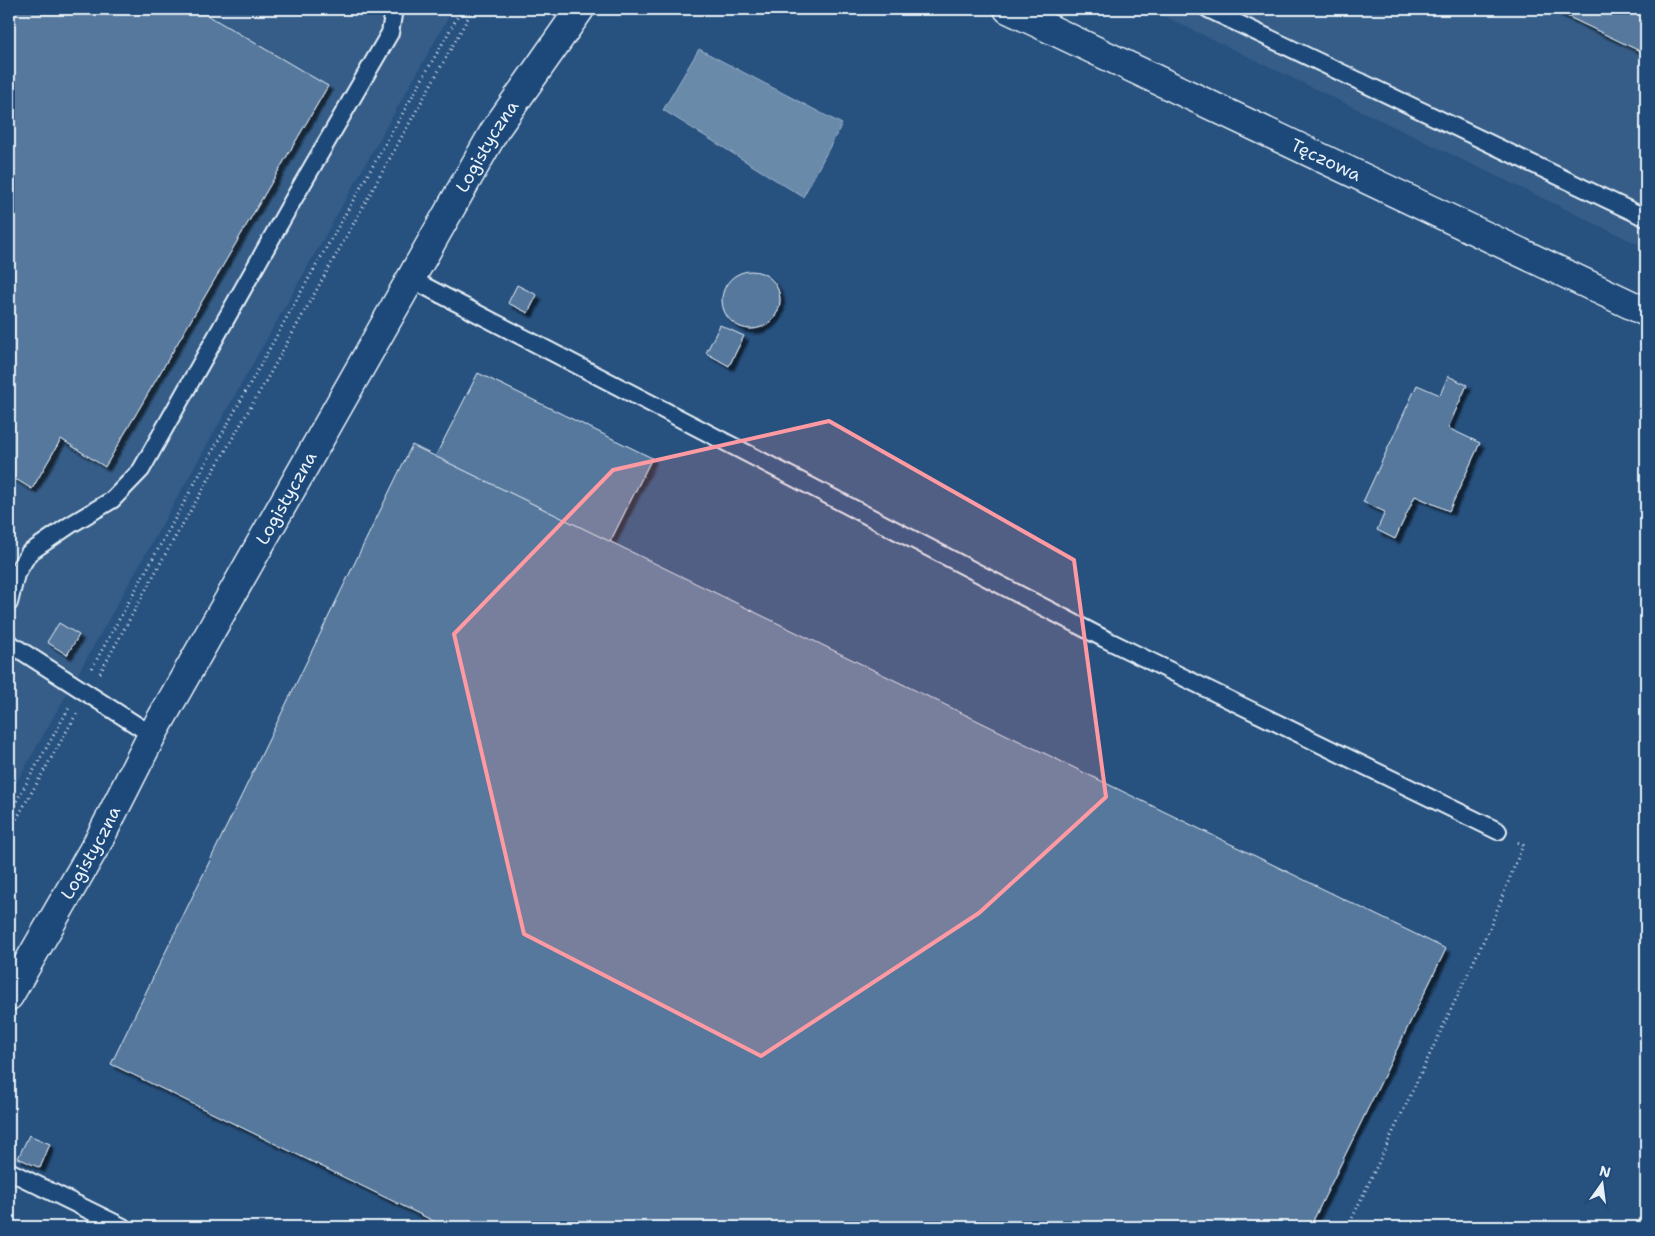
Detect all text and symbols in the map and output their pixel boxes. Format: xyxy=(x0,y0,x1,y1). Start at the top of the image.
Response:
street label: Logistyczna xyxy=(450,96,524,197)
street label: Tęczowa xyxy=(1287,133,1365,187)
street label: Logistyczna xyxy=(250,447,322,549)
street label: Logistyczna xyxy=(55,802,126,904)
north arrow xyxy=(1578,1158,1628,1208)
text: N xyxy=(1598,1161,1613,1181)

